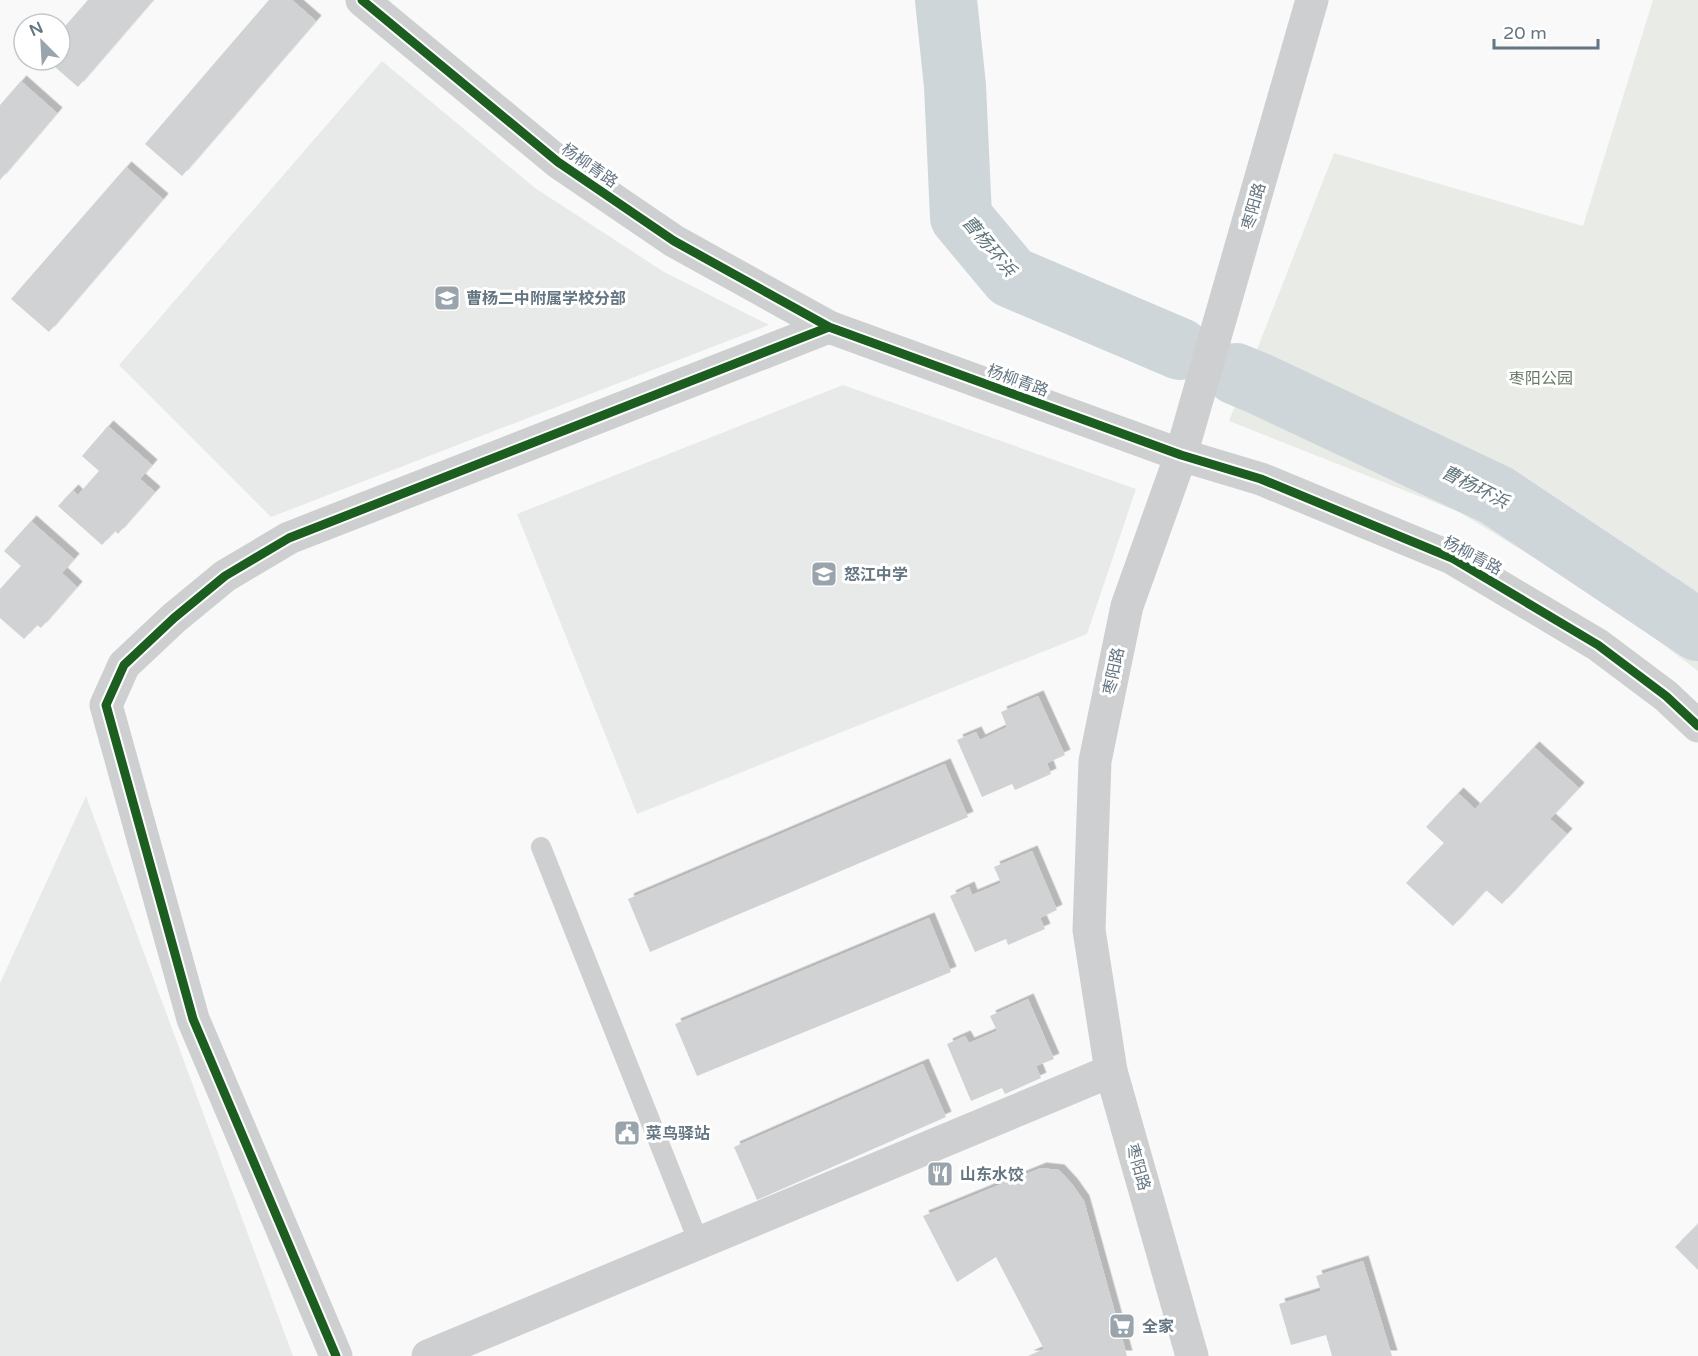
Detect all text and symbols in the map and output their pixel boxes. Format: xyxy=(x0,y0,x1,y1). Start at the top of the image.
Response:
north arrow xyxy=(12,12,72,72)
scale bar xyxy=(1494,12,1598,50)
text: N xyxy=(26,17,46,41)
text: 20 m xyxy=(1503,22,1547,44)
street label: 杨柳青路 xyxy=(557,139,621,192)
street label: 枣阳路 xyxy=(1238,180,1270,232)
water label: 曹杨环浜 xyxy=(957,211,1022,282)
school or university icon: 曹杨二中附属学校分部 xyxy=(432,283,462,313)
place label: 曹杨二中附属学校分部 xyxy=(466,289,626,309)
street label: 杨柳青路 xyxy=(984,361,1051,401)
park label: 枣阳公园 xyxy=(1509,369,1573,389)
water label: 曹杨环浜 xyxy=(1438,461,1514,514)
street label: 杨柳青路 xyxy=(1440,532,1505,580)
school or university icon: 怒江中学 xyxy=(809,559,839,589)
place label: 怒江中学 xyxy=(844,565,908,585)
street label: 枣阳路 xyxy=(1099,646,1129,697)
public building icon: 菜鸟驿站 xyxy=(612,1118,642,1148)
place label: 菜鸟驿站 xyxy=(646,1124,710,1144)
street label: 枣阳路 xyxy=(1122,1141,1154,1193)
restaurant icon: 山东水饺 xyxy=(925,1159,955,1189)
place label: 山东水饺 xyxy=(960,1165,1024,1185)
supermarket icon: 全家 xyxy=(1107,1311,1137,1341)
place label: 全家 xyxy=(1142,1317,1174,1337)

